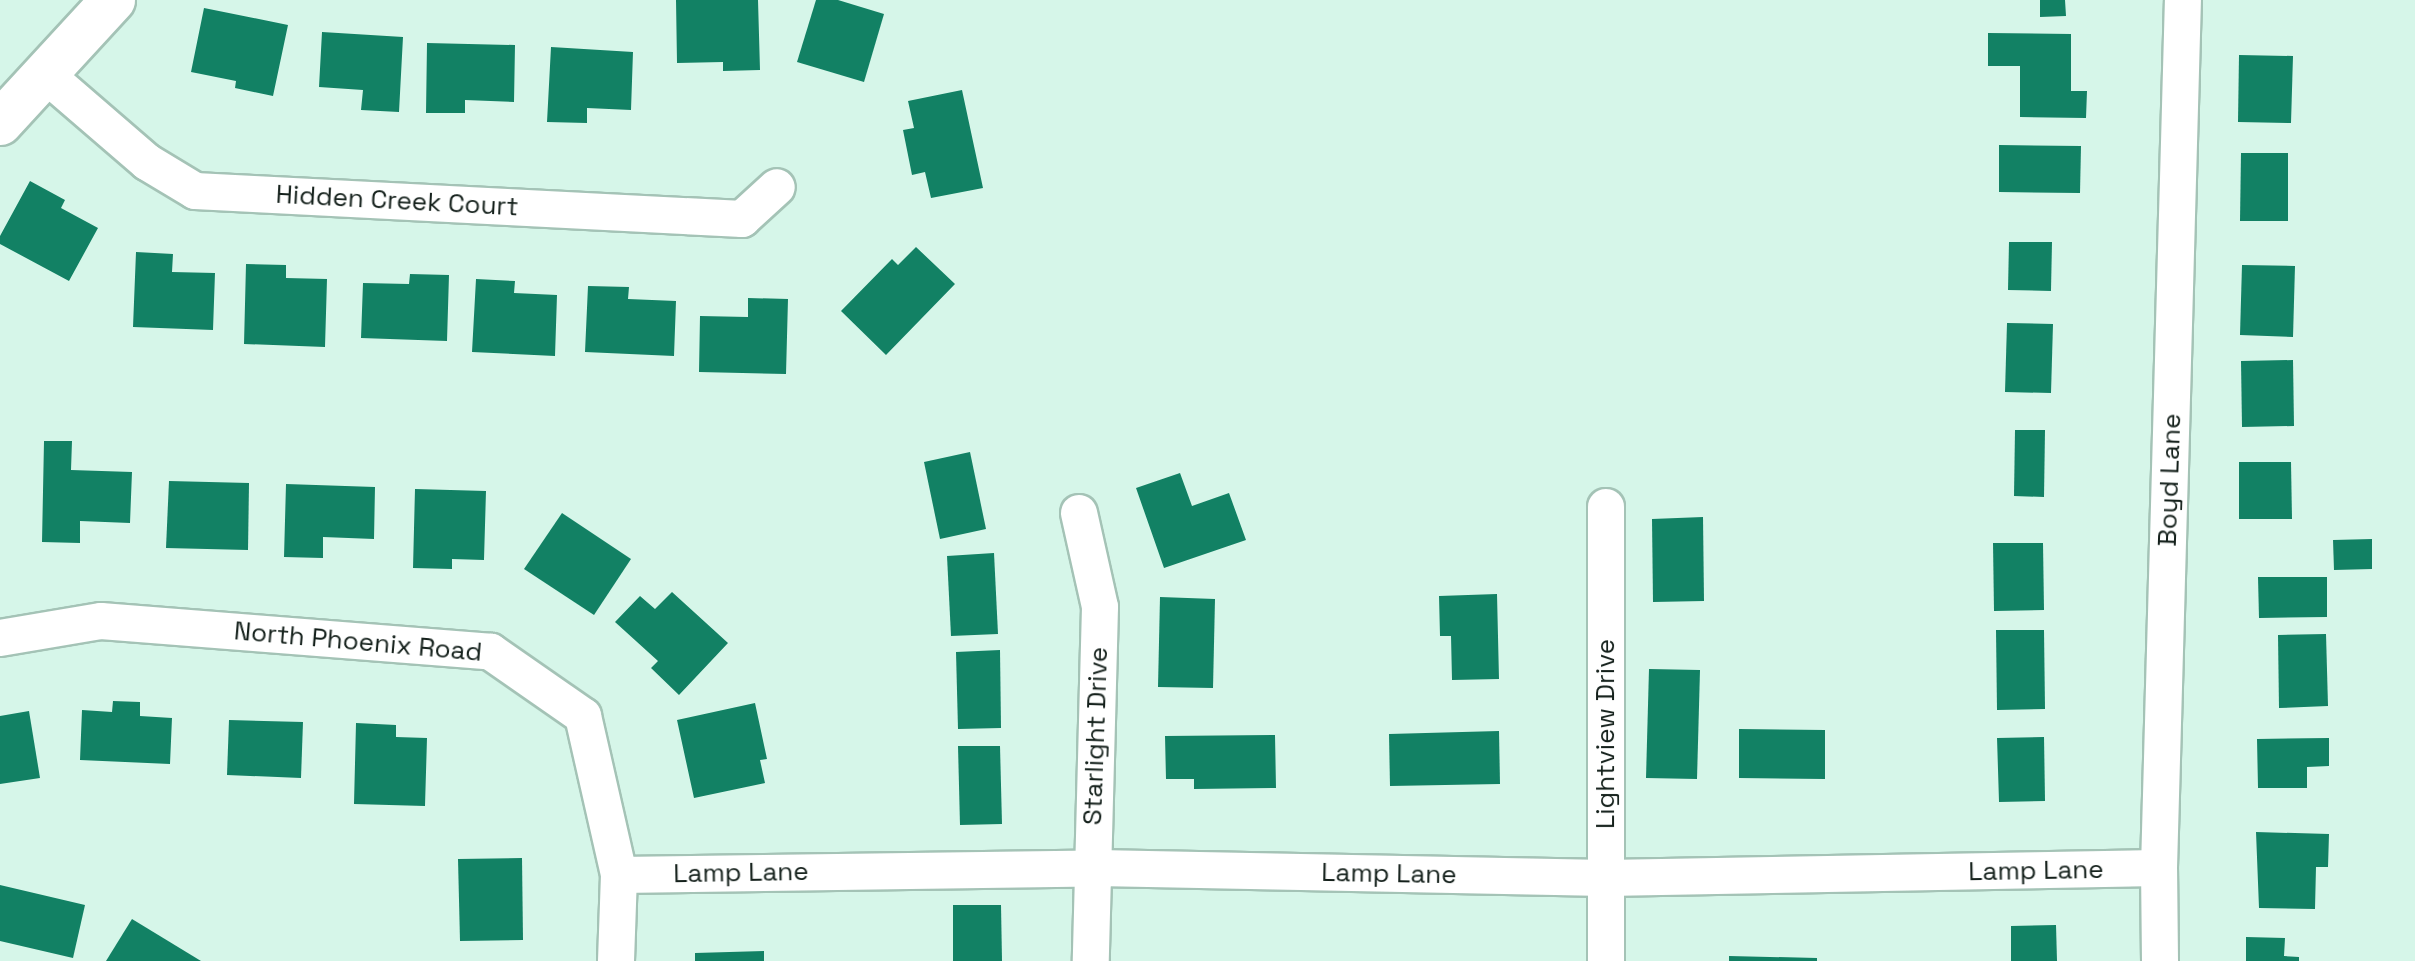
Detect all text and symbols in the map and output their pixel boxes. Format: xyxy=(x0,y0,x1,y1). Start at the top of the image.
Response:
street label: Hidden Creek Court xyxy=(275,179,519,223)
street label: Boyd Lane xyxy=(2152,413,2188,547)
street label: North Phoenix Road xyxy=(233,616,483,668)
street label: Lightview Drive xyxy=(1590,639,1622,829)
street label: Starlight Drive xyxy=(1077,646,1115,826)
street label: Lamp Lane xyxy=(1968,854,2104,888)
street label: Lamp Lane xyxy=(673,856,809,890)
street label: Lamp Lane xyxy=(1321,857,1457,891)

